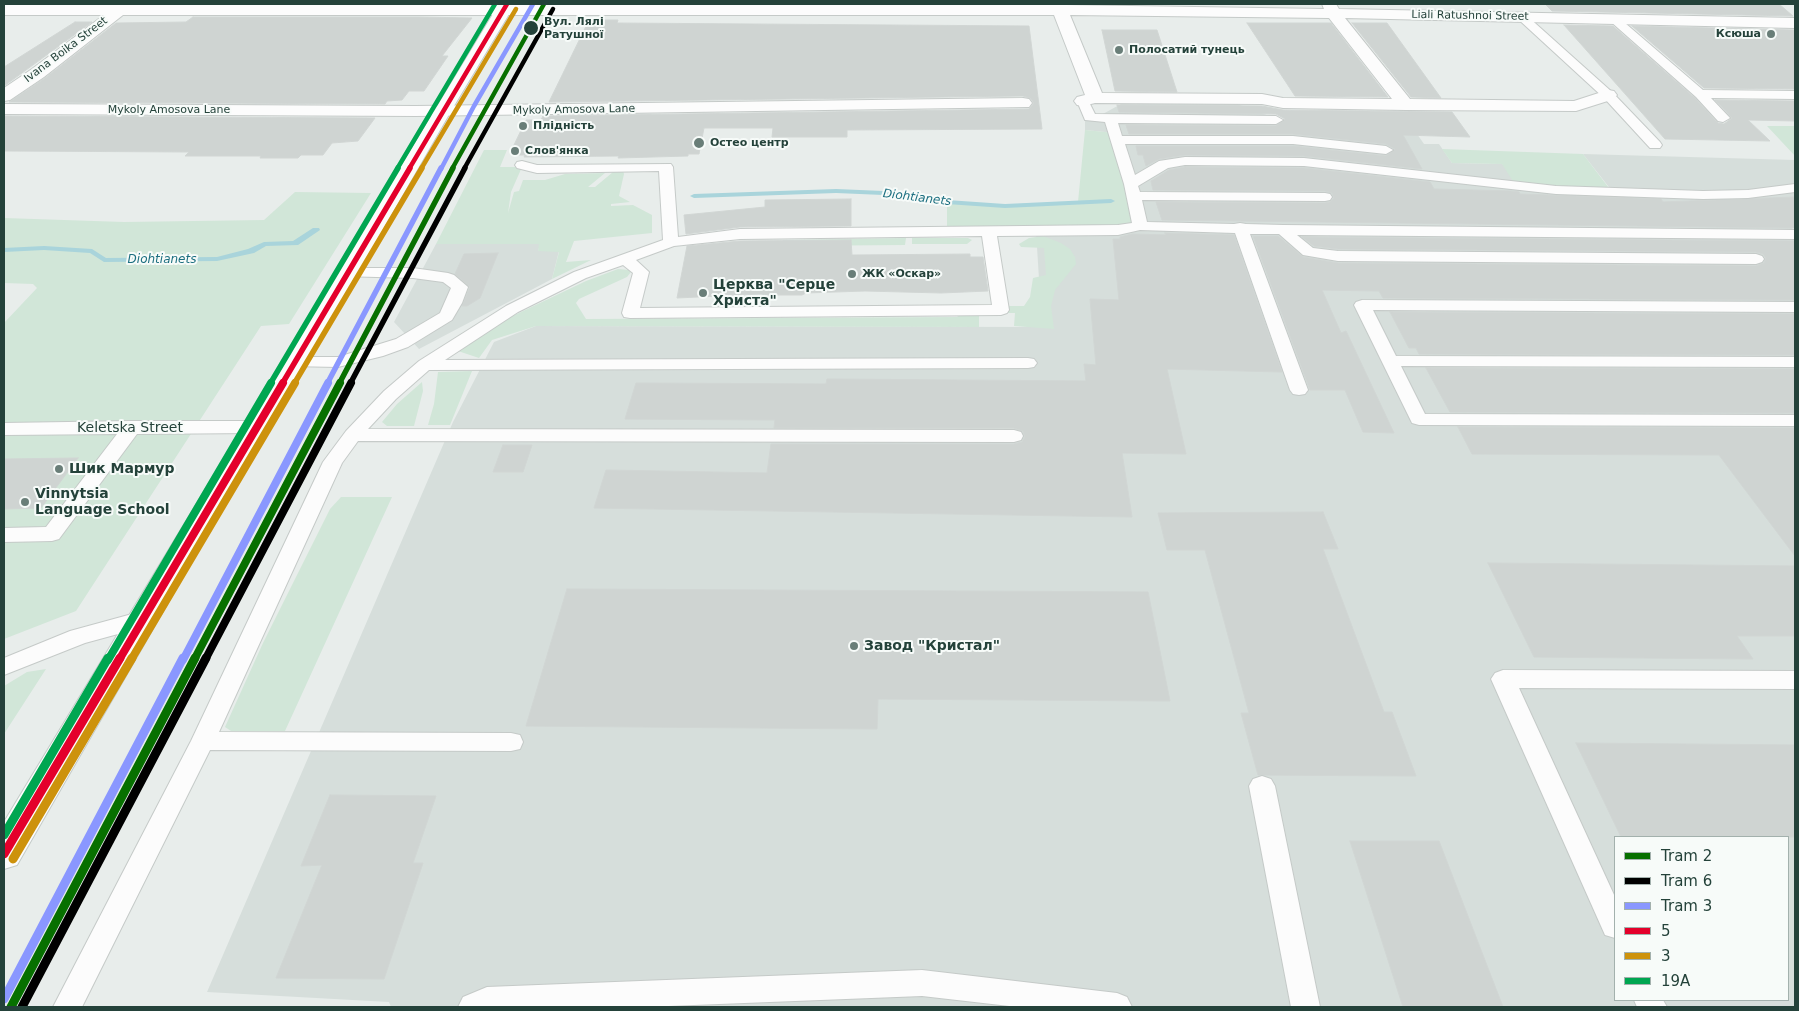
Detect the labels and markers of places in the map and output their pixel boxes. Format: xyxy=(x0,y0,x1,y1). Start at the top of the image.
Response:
place label: Вул. Лялі Ратушної xyxy=(544,15,604,41)
marker: Вул. Лялі Ратушної xyxy=(522,19,540,37)
place label: Ксюша xyxy=(1716,27,1761,41)
marker: Ксюша xyxy=(1765,28,1777,40)
place label: Полосатий тунець xyxy=(1129,43,1245,57)
marker: Полосатий тунець xyxy=(1113,44,1125,56)
place label: Плідність xyxy=(533,119,594,133)
marker: Плідність xyxy=(517,120,529,132)
marker: Остео центр xyxy=(692,136,706,150)
place label: Остео центр xyxy=(710,136,789,150)
place label: Слов'янка xyxy=(525,144,589,158)
marker: Слов'янка xyxy=(509,145,521,157)
place label: ЖК «Оскар» xyxy=(862,267,941,281)
marker: ЖК «Оскар» xyxy=(846,268,858,280)
place label: Церква "Серце Христа" xyxy=(713,277,835,310)
marker: Церква "Серце Христа" xyxy=(697,287,709,299)
place label: Шик Мармур xyxy=(69,461,174,477)
marker: Шик Мармур xyxy=(53,463,65,475)
place label: Vinnytsia Language School xyxy=(35,486,170,518)
marker: Vinnytsia Language School xyxy=(19,496,31,508)
place label: Завод "Кристал" xyxy=(864,638,1000,654)
marker: Завод "Кристал" xyxy=(848,640,860,652)

